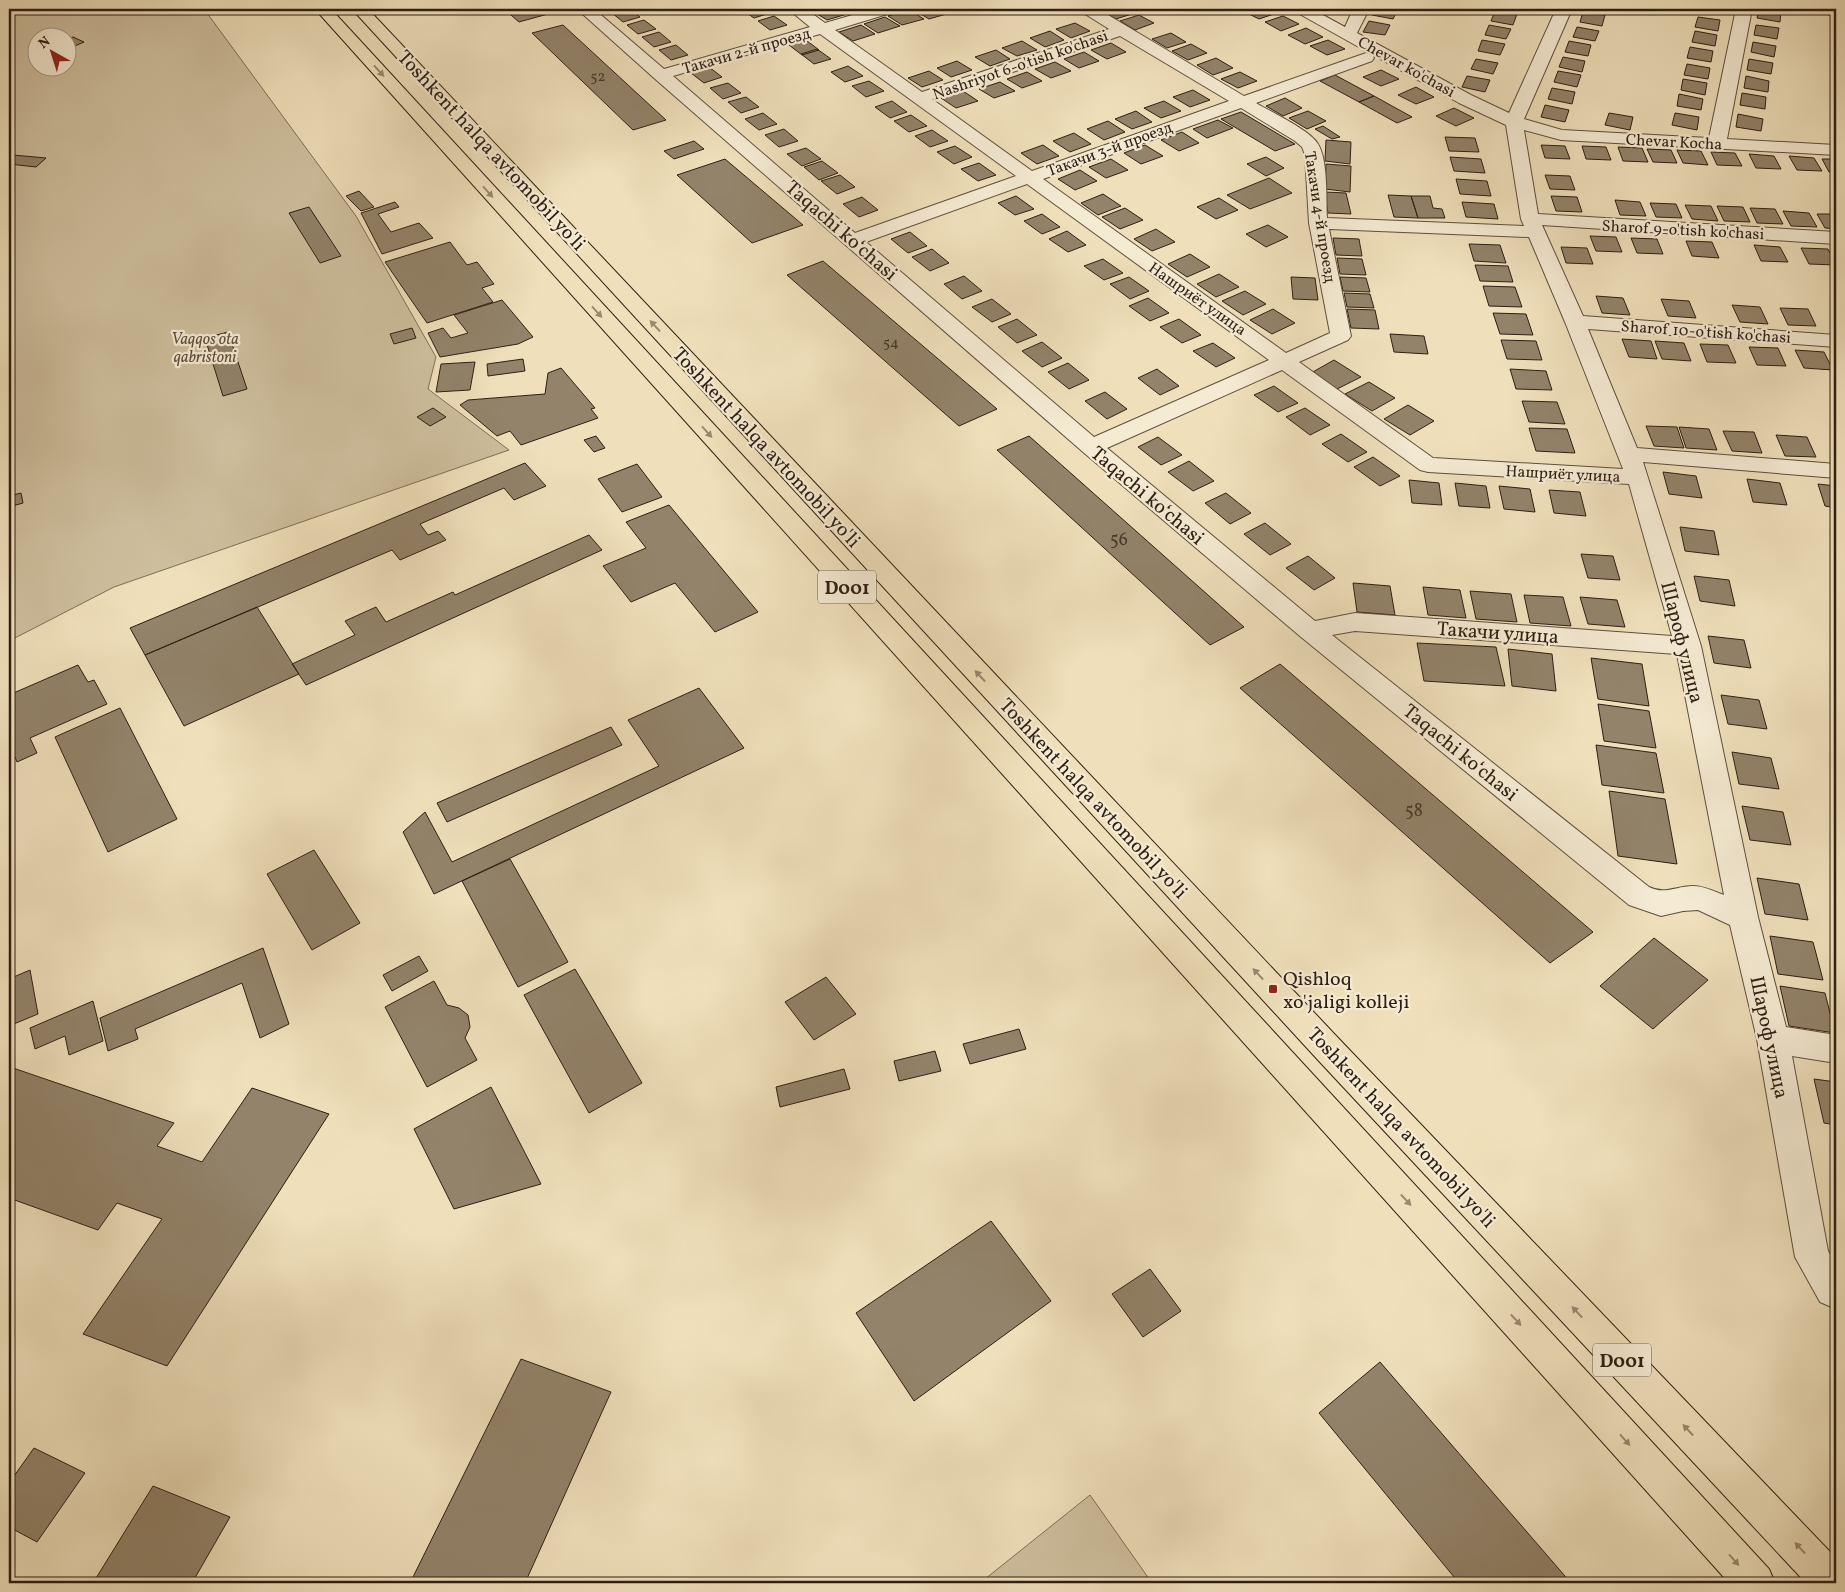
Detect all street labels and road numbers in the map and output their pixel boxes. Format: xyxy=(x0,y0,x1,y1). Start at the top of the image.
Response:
street label: Такачи 2-й проезд xyxy=(680,23,813,81)
street label: Nashriyot 6-o'tish ko'chasi xyxy=(930,25,1112,106)
street label: Chevar ko'chasi xyxy=(1353,32,1459,104)
street label: Toshkent halqa avtomobil yo'li xyxy=(390,45,591,258)
street label: Такачи 3-й проезд xyxy=(1044,117,1176,183)
street label: Chevar Kocha xyxy=(1625,129,1723,157)
street label: Такачи 4-й проезд xyxy=(1298,150,1340,285)
street label: Taqachi koʻchasi xyxy=(778,175,903,288)
street label: Sharof 9-o'tish ko'chasi xyxy=(1601,216,1765,246)
street label: Нашриёт улица xyxy=(1143,258,1250,342)
street label: Sharof 10-o'tish ko'chasi xyxy=(1620,316,1792,350)
street label: Toshkent halqa avtomobil yo'li xyxy=(665,342,866,555)
street label: Taqachi koʻchasi xyxy=(1084,441,1210,553)
street label: Нашриёт улица xyxy=(1505,461,1621,489)
road number: D001 xyxy=(818,570,876,604)
street label: Шароф улица xyxy=(1652,579,1710,706)
street label: Такачи улица xyxy=(1436,616,1560,652)
street label: Toshkent halqa avtomobil yo'li xyxy=(992,693,1193,906)
street label: Taqachi koʻchasi xyxy=(1396,698,1523,809)
street label: Шароф улица xyxy=(1741,973,1795,1101)
street label: Toshkent halqa avtomobil yo'li xyxy=(1300,1022,1501,1235)
road number: D001 xyxy=(1593,1344,1651,1376)

